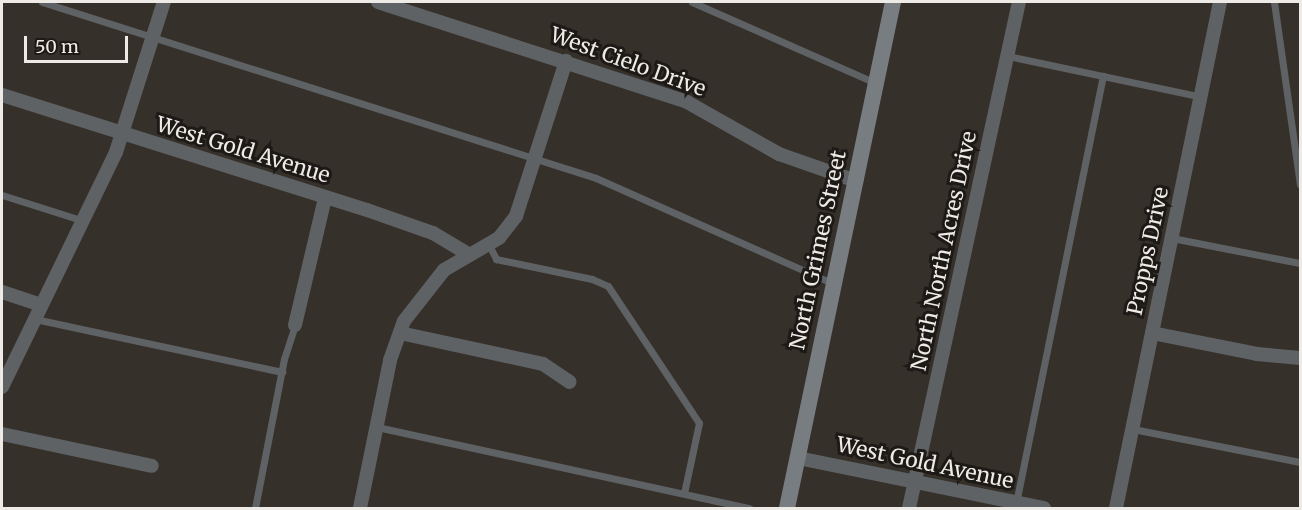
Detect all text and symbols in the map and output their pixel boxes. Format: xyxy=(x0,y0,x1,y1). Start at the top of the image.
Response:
street label: West Cielo Drive xyxy=(547,22,709,102)
scale bar xyxy=(27,24,130,62)
text: 50 m xyxy=(35,35,79,58)
street label: West Gold Avenue xyxy=(153,112,333,188)
street label: North North Acres Drive xyxy=(906,129,982,373)
street label: North Grimes Street xyxy=(785,148,851,352)
street label: Propps Drive xyxy=(1122,185,1174,317)
street label: West Gold Avenue xyxy=(834,432,1016,494)

